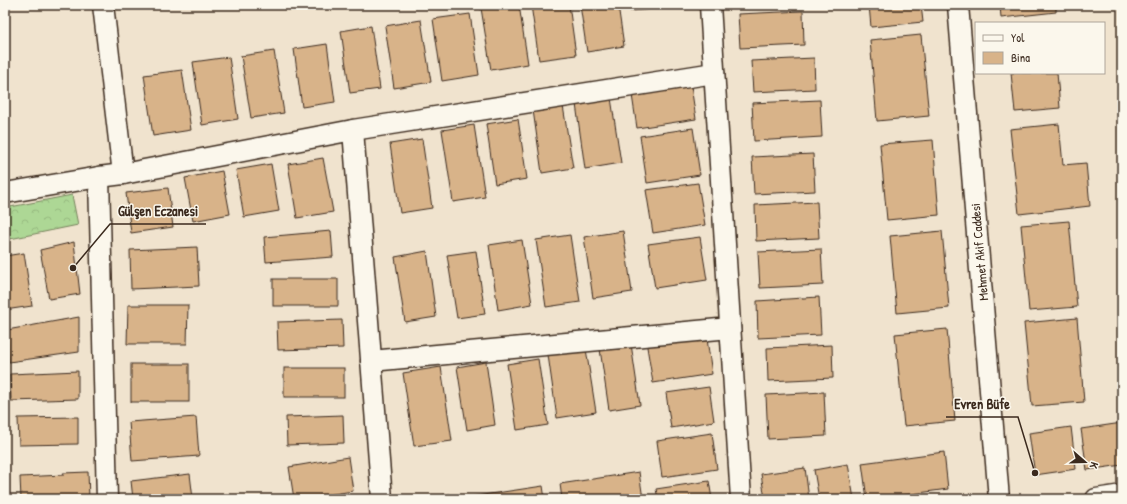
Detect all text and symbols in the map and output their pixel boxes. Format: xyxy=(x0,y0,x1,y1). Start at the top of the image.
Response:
legend xyxy=(975,22,1105,74)
text: Yol xyxy=(1011,29,1025,46)
text: Bina xyxy=(1011,49,1030,66)
callout: Gülşen Eczanesi xyxy=(110,198,206,224)
text: Gülşen Eczanesi xyxy=(118,201,198,220)
street label: Mehmet Akif Caddesi xyxy=(966,203,992,301)
callout: Evren Büfe xyxy=(946,391,1018,417)
text: Evren Büfe xyxy=(954,394,1010,413)
north arrow xyxy=(1065,442,1105,482)
text: K xyxy=(1087,460,1102,471)

